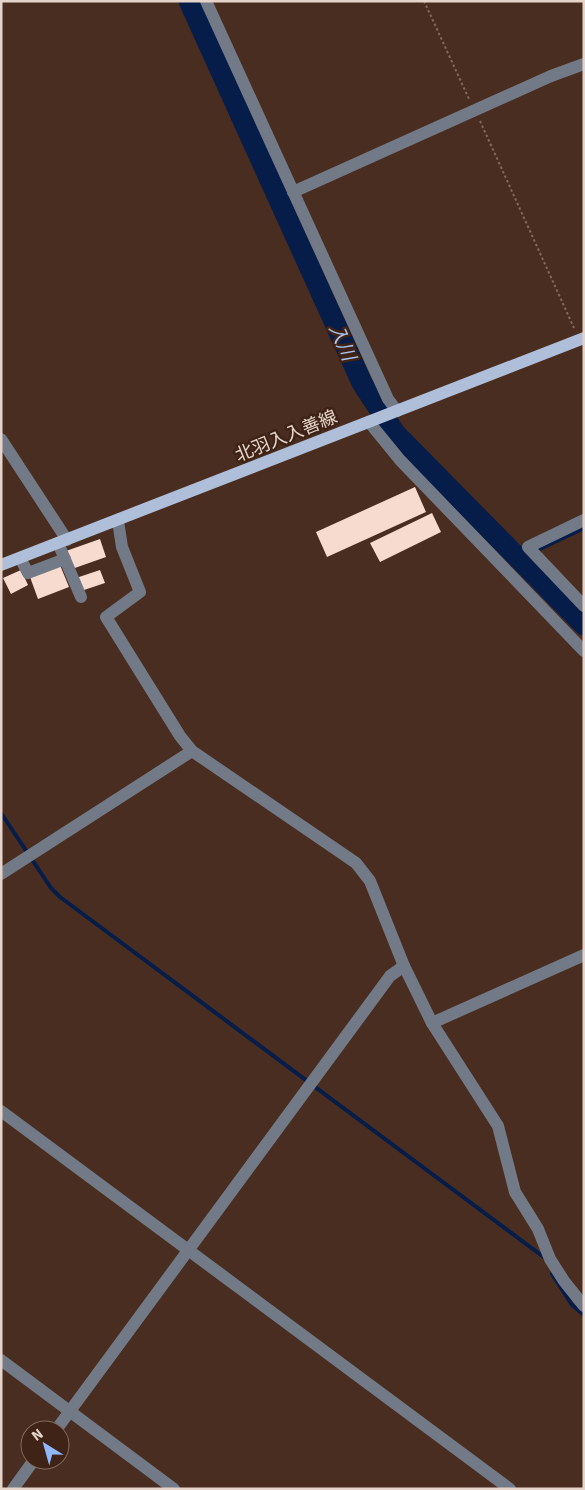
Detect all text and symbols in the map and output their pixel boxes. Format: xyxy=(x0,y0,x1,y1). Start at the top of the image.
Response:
water label: 入川 xyxy=(323,320,362,366)
street label: 北羽入入善線 xyxy=(232,406,340,466)
north arrow xyxy=(20,1420,70,1470)
text: N xyxy=(28,1425,46,1445)

